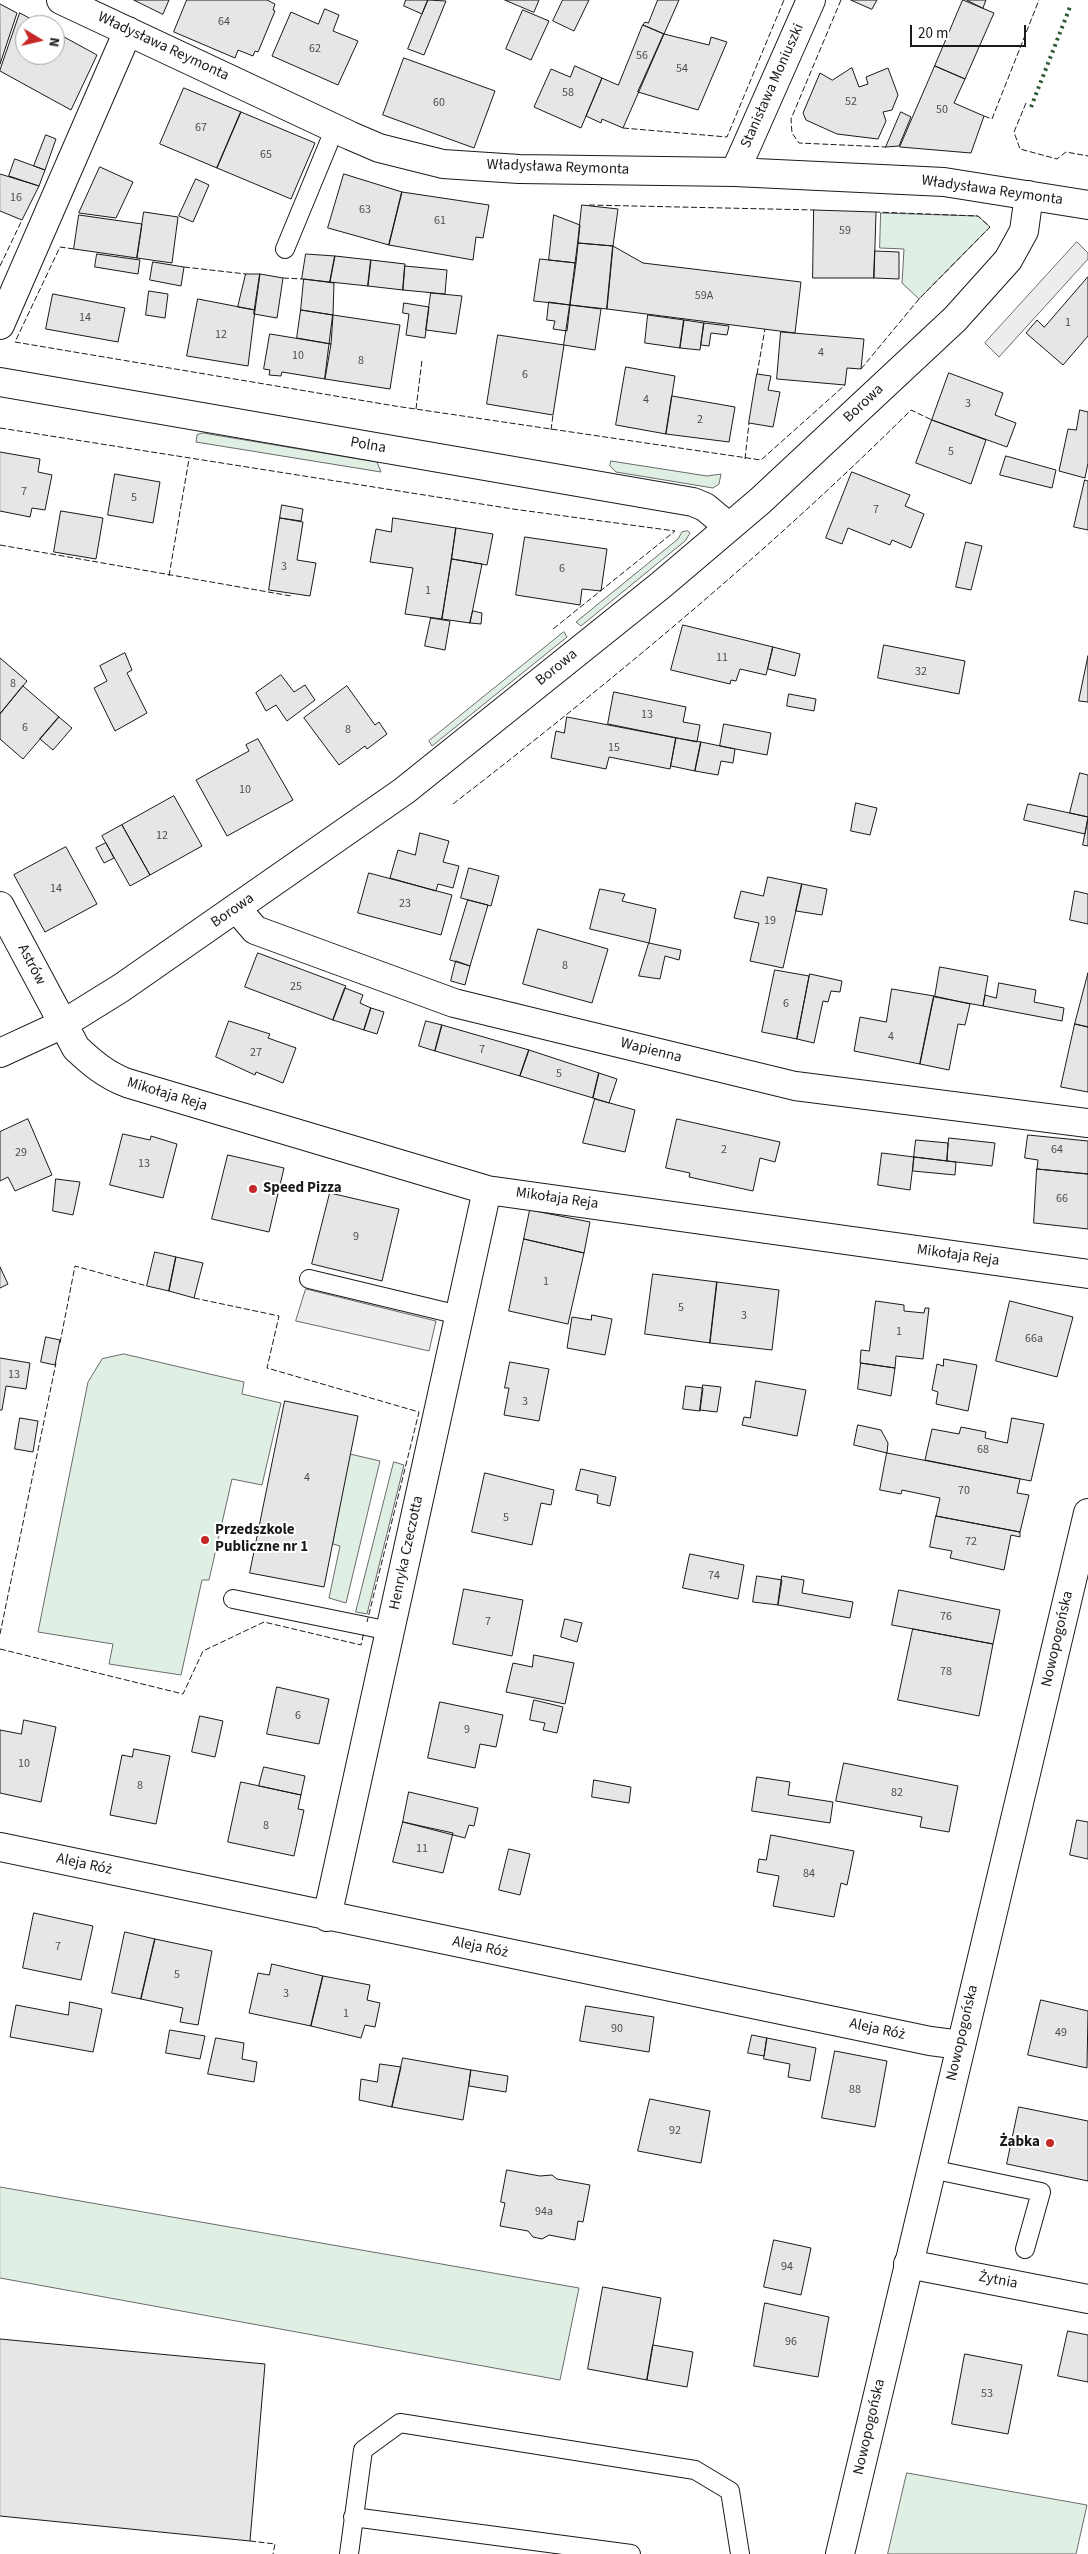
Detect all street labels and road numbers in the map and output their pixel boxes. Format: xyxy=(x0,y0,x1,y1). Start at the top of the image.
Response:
street label: Władysława Reymonta xyxy=(95,9,231,85)
street label: Stanisława Moniuszki xyxy=(737,21,809,151)
street label: Władysława Reymonta xyxy=(486,157,630,179)
street label: Władysława Reymonta xyxy=(920,172,1064,210)
street label: Borowa xyxy=(840,381,888,427)
street label: Polna xyxy=(349,434,387,458)
street label: Borowa xyxy=(533,646,581,690)
street label: Borowa xyxy=(208,890,258,932)
street label: Astrów xyxy=(13,942,49,988)
street label: Wapienna xyxy=(618,1035,684,1067)
street label: Mikołaja Reja xyxy=(125,1074,209,1116)
street label: Mikołaja Reja xyxy=(515,1184,599,1214)
street label: Mikołaja Reja xyxy=(916,1241,1000,1271)
street label: Henryka Czeczotta xyxy=(386,1494,428,1612)
street label: Nowopogońska xyxy=(1038,1589,1078,1689)
street label: Aleja Róż xyxy=(55,1850,113,1880)
street label: Aleja Róż xyxy=(451,1933,509,1963)
street label: Nowopogońska xyxy=(943,1983,983,2083)
street label: Aleja Róż xyxy=(848,2015,906,2045)
street label: Żytnia xyxy=(977,2268,1019,2294)
street label: Nowopogońska xyxy=(850,2377,890,2477)

